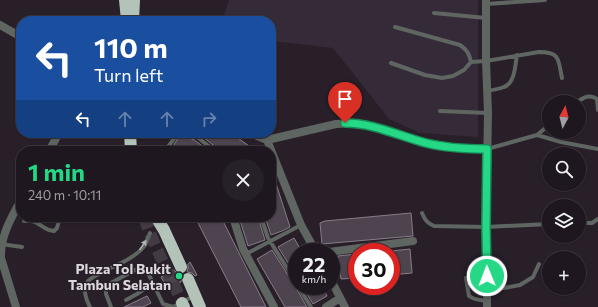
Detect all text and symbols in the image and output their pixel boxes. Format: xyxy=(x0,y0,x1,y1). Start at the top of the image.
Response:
text: 110 m xyxy=(94,30,168,64)
icon: left xyxy=(28,32,80,84)
text: Turn left xyxy=(94,64,163,86)
pin xyxy=(328,82,362,123)
icon: arrive xyxy=(334,88,356,110)
north arrow xyxy=(542,95,586,139)
map controls xyxy=(542,95,586,295)
icon: left xyxy=(72,108,94,130)
icon: ahead xyxy=(114,108,136,130)
icon: ahead xyxy=(156,108,178,130)
icon: right xyxy=(198,108,220,130)
button: search xyxy=(542,147,586,191)
text: 1 min xyxy=(28,157,85,186)
button: close xyxy=(222,159,264,201)
text: 240 m · 10:11 xyxy=(28,187,101,203)
button: layers xyxy=(542,199,586,243)
one-way arrow xyxy=(140,239,147,250)
speed limit sign: 30 xyxy=(348,243,400,295)
button: + xyxy=(542,251,586,295)
text: 22 xyxy=(303,252,325,276)
position arrow xyxy=(466,255,508,297)
place label: Plaza Tol Bukit Tambun Selatan xyxy=(68,260,171,293)
marker: Plaza Tol Bukit Tambun Selatan xyxy=(174,271,184,281)
text: km/h xyxy=(302,273,326,285)

